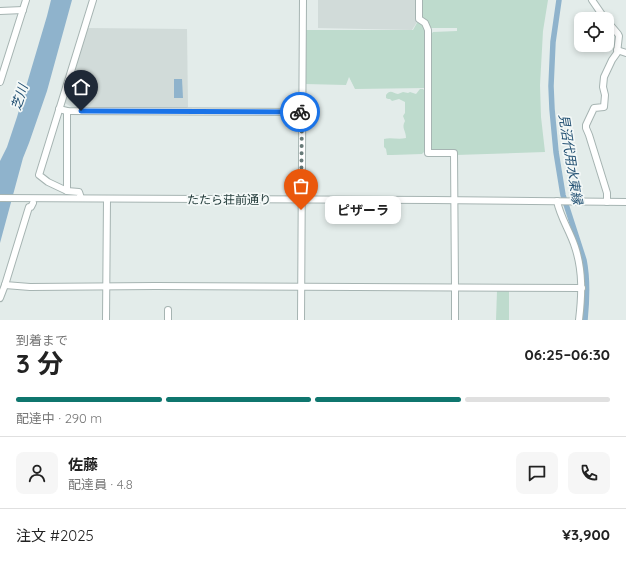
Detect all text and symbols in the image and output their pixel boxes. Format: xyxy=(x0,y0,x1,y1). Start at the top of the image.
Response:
map controls xyxy=(574,12,614,52)
button: locate xyxy=(574,12,614,52)
pin xyxy=(64,70,98,111)
icon: home xyxy=(70,76,92,98)
water label: 芝川 xyxy=(7,80,31,112)
courier xyxy=(280,92,320,132)
icon: bike xyxy=(289,101,311,123)
water label: 見沼代用水東縁 xyxy=(556,113,586,207)
pin xyxy=(284,169,318,210)
icon: bag xyxy=(290,175,312,197)
street label: たたら荘前通り xyxy=(187,192,271,207)
callout: ピザーラ xyxy=(325,196,401,224)
text: ピザーラ xyxy=(337,202,389,218)
text: 到着まで xyxy=(16,332,68,348)
text: 06:25–06:30 xyxy=(525,345,610,364)
text: 3 分 xyxy=(16,347,63,380)
text: 配達中 · 290 m xyxy=(16,410,102,426)
button: person xyxy=(16,452,58,494)
button: chat xyxy=(516,452,558,494)
button: phone xyxy=(568,452,610,494)
text: 佐藤 xyxy=(68,455,98,474)
text: 配達員 · 4.8 xyxy=(68,476,133,492)
text: ¥3,900 xyxy=(562,525,610,544)
text: 注文 #2025 xyxy=(16,526,94,545)

